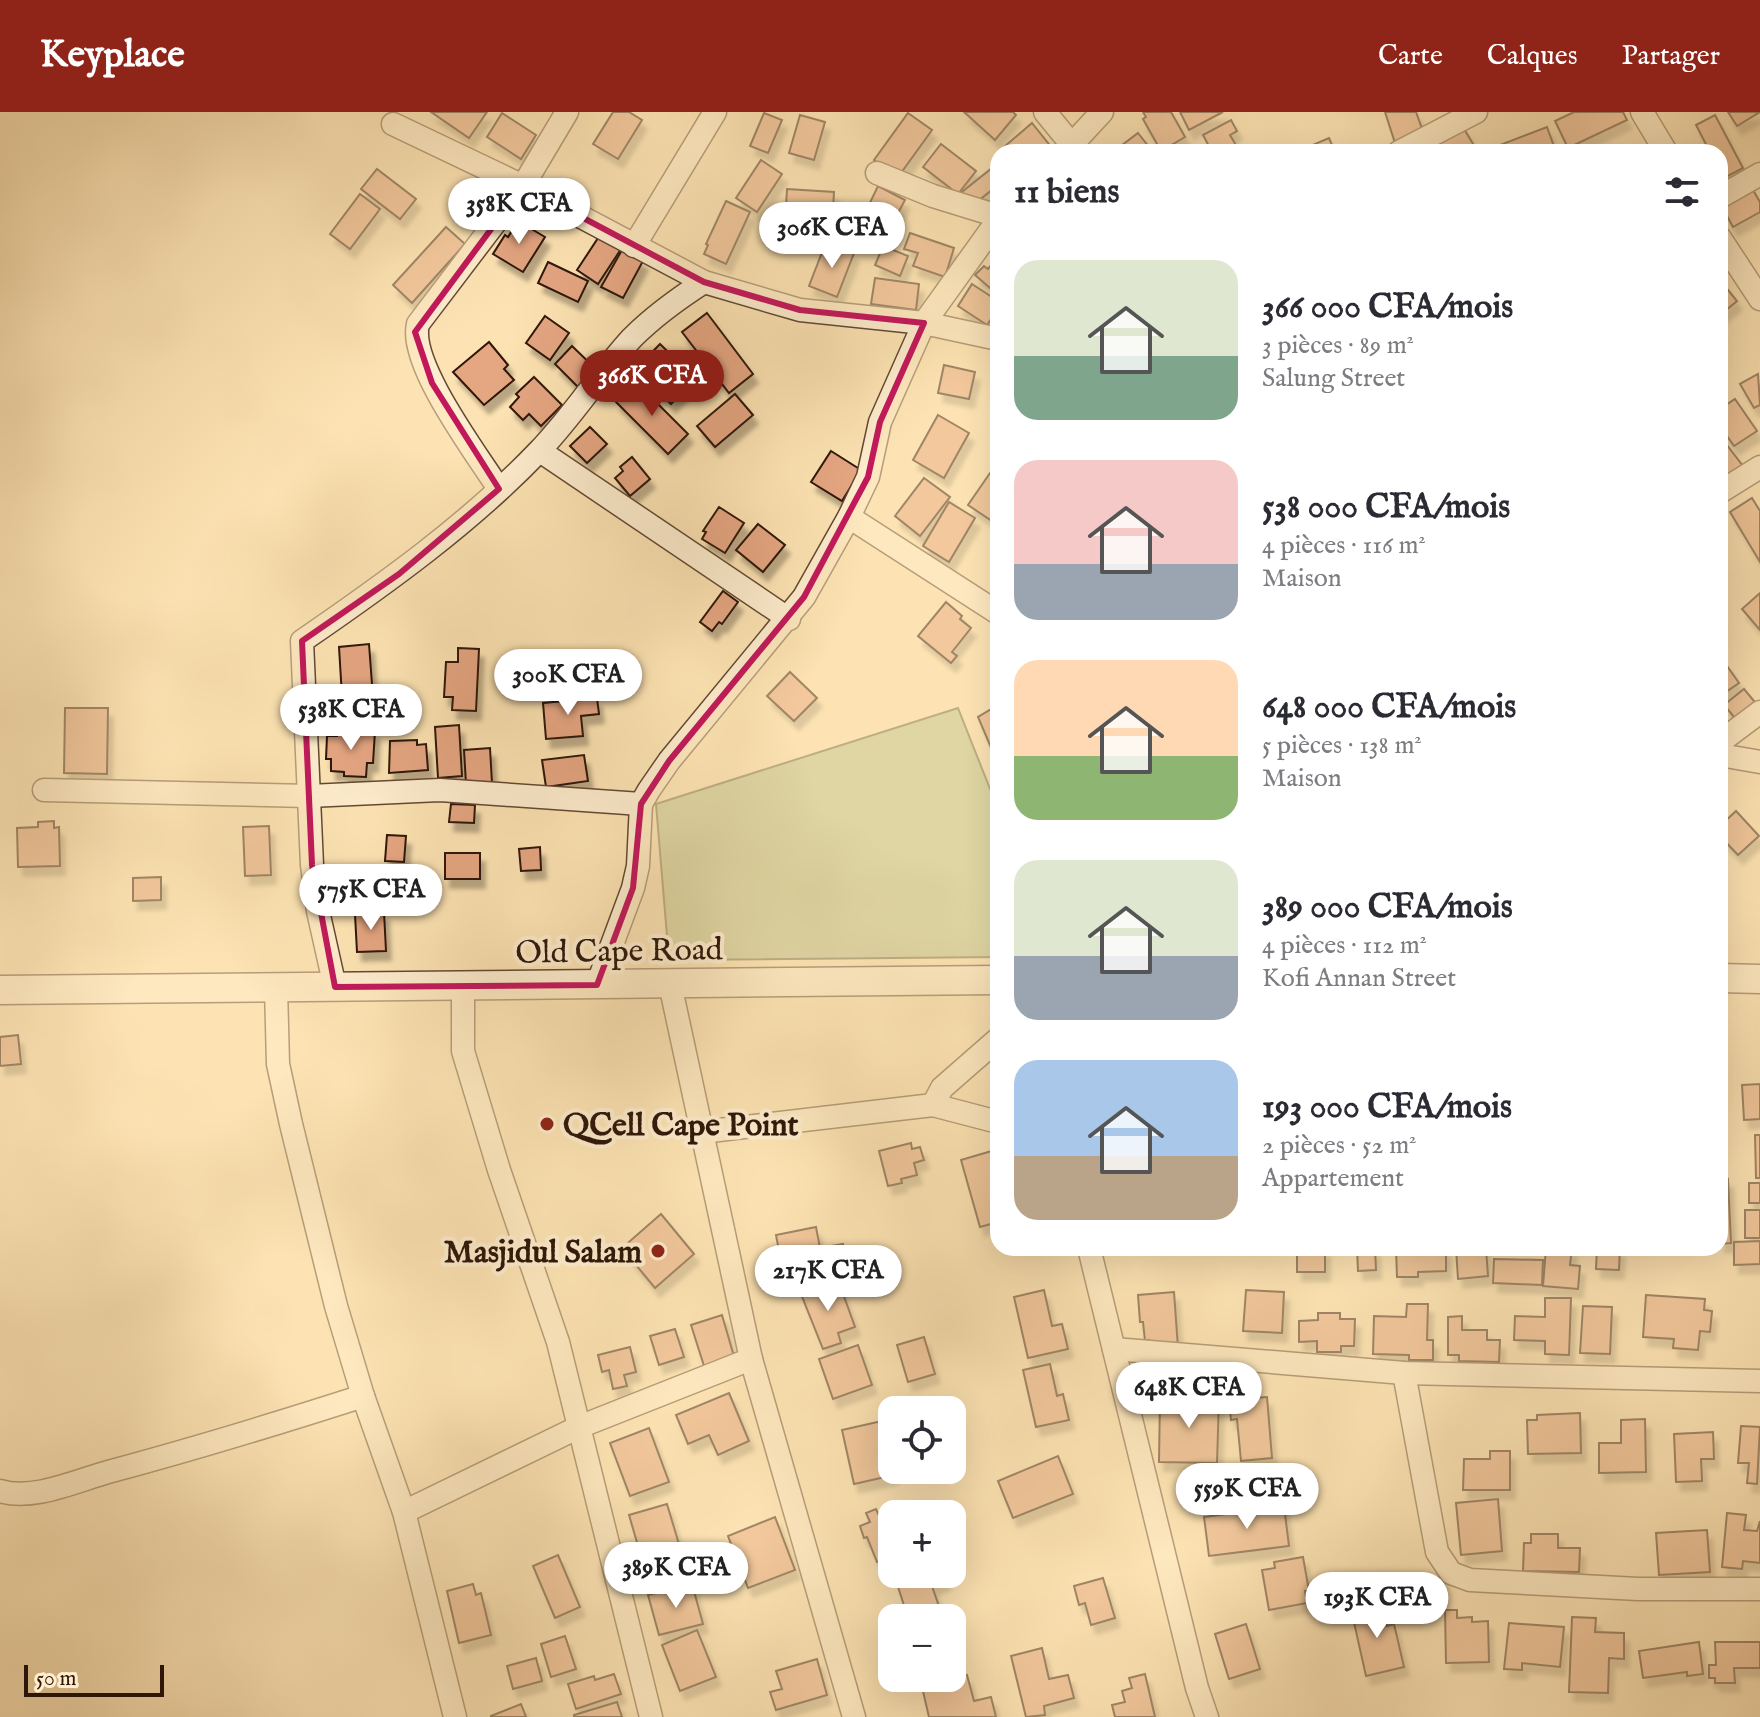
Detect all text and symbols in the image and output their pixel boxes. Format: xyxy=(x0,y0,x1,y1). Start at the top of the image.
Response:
text: Keyplace xyxy=(40,32,185,80)
text: Carte xyxy=(1378,39,1443,74)
text: Calques xyxy=(1487,39,1578,74)
text: Partager xyxy=(1622,39,1720,74)
icon: filters xyxy=(1660,170,1704,214)
text: 11 biens xyxy=(1014,171,1119,214)
pin: 358K CFA xyxy=(436,178,602,246)
text: 358K CFA xyxy=(466,187,572,220)
pin: 306K CFA xyxy=(749,202,915,270)
text: 306K CFA xyxy=(777,211,887,244)
text: 366 000 CFA/mois xyxy=(1262,286,1513,329)
icon: home xyxy=(1078,292,1174,388)
text: 3 pièces · 89 m² xyxy=(1262,329,1414,362)
pin: 366K CFA xyxy=(569,350,735,418)
text: 366K CFA xyxy=(598,359,706,392)
text: Salung Street xyxy=(1262,362,1405,395)
text: 538 000 CFA/mois xyxy=(1262,486,1510,529)
icon: home xyxy=(1078,492,1174,588)
text: 4 pièces · 116 m² xyxy=(1262,529,1426,562)
text: Maison xyxy=(1262,562,1342,595)
pin: 300K CFA xyxy=(485,649,651,717)
text: 300K CFA xyxy=(512,658,624,691)
pin: 538K CFA xyxy=(268,684,434,752)
text: 648 000 CFA/mois xyxy=(1262,686,1516,729)
icon: home xyxy=(1078,692,1174,788)
text: 538K CFA xyxy=(298,693,404,726)
text: 5 pièces · 138 m² xyxy=(1262,729,1422,762)
text: Maison xyxy=(1262,762,1342,795)
pin: 575K CFA xyxy=(288,864,454,932)
text: 575K CFA xyxy=(317,873,425,906)
text: 389 000 CFA/mois xyxy=(1262,886,1513,929)
icon: home xyxy=(1078,892,1174,988)
text: 4 pièces · 112 m² xyxy=(1262,929,1427,962)
street label: Old Cape Road xyxy=(515,930,724,975)
text: Kofi Annan Street xyxy=(1262,962,1456,995)
text: 193 000 CFA/mois xyxy=(1262,1086,1512,1129)
icon: home xyxy=(1078,1092,1174,1188)
place label: QCell Cape Point xyxy=(563,1106,799,1147)
marker: QCell Cape Point xyxy=(538,1115,556,1133)
text: 2 pièces · 52 m² xyxy=(1262,1129,1417,1162)
text: Appartement xyxy=(1262,1162,1404,1195)
place label: Masjidul Salam xyxy=(444,1233,642,1274)
marker: Masjidul Salam xyxy=(649,1242,667,1260)
pin: 217K CFA xyxy=(745,1245,911,1313)
text: 217K CFA xyxy=(773,1254,883,1287)
pin: 648K CFA xyxy=(1106,1362,1272,1430)
text: 648K CFA xyxy=(1134,1371,1244,1404)
map controls xyxy=(878,1396,966,1692)
button: locate xyxy=(878,1396,966,1484)
pin: 559K CFA xyxy=(1164,1463,1330,1531)
text: 559K CFA xyxy=(1194,1472,1300,1505)
button: + xyxy=(878,1500,966,1588)
pin: 389K CFA xyxy=(593,1542,759,1610)
text: 389K CFA xyxy=(622,1551,730,1584)
pin: 193K CFA xyxy=(1294,1572,1460,1640)
text: 193K CFA xyxy=(1323,1581,1431,1614)
button: − xyxy=(878,1604,966,1692)
scale bar xyxy=(24,1661,164,1697)
text: 50 m xyxy=(36,1665,77,1693)

